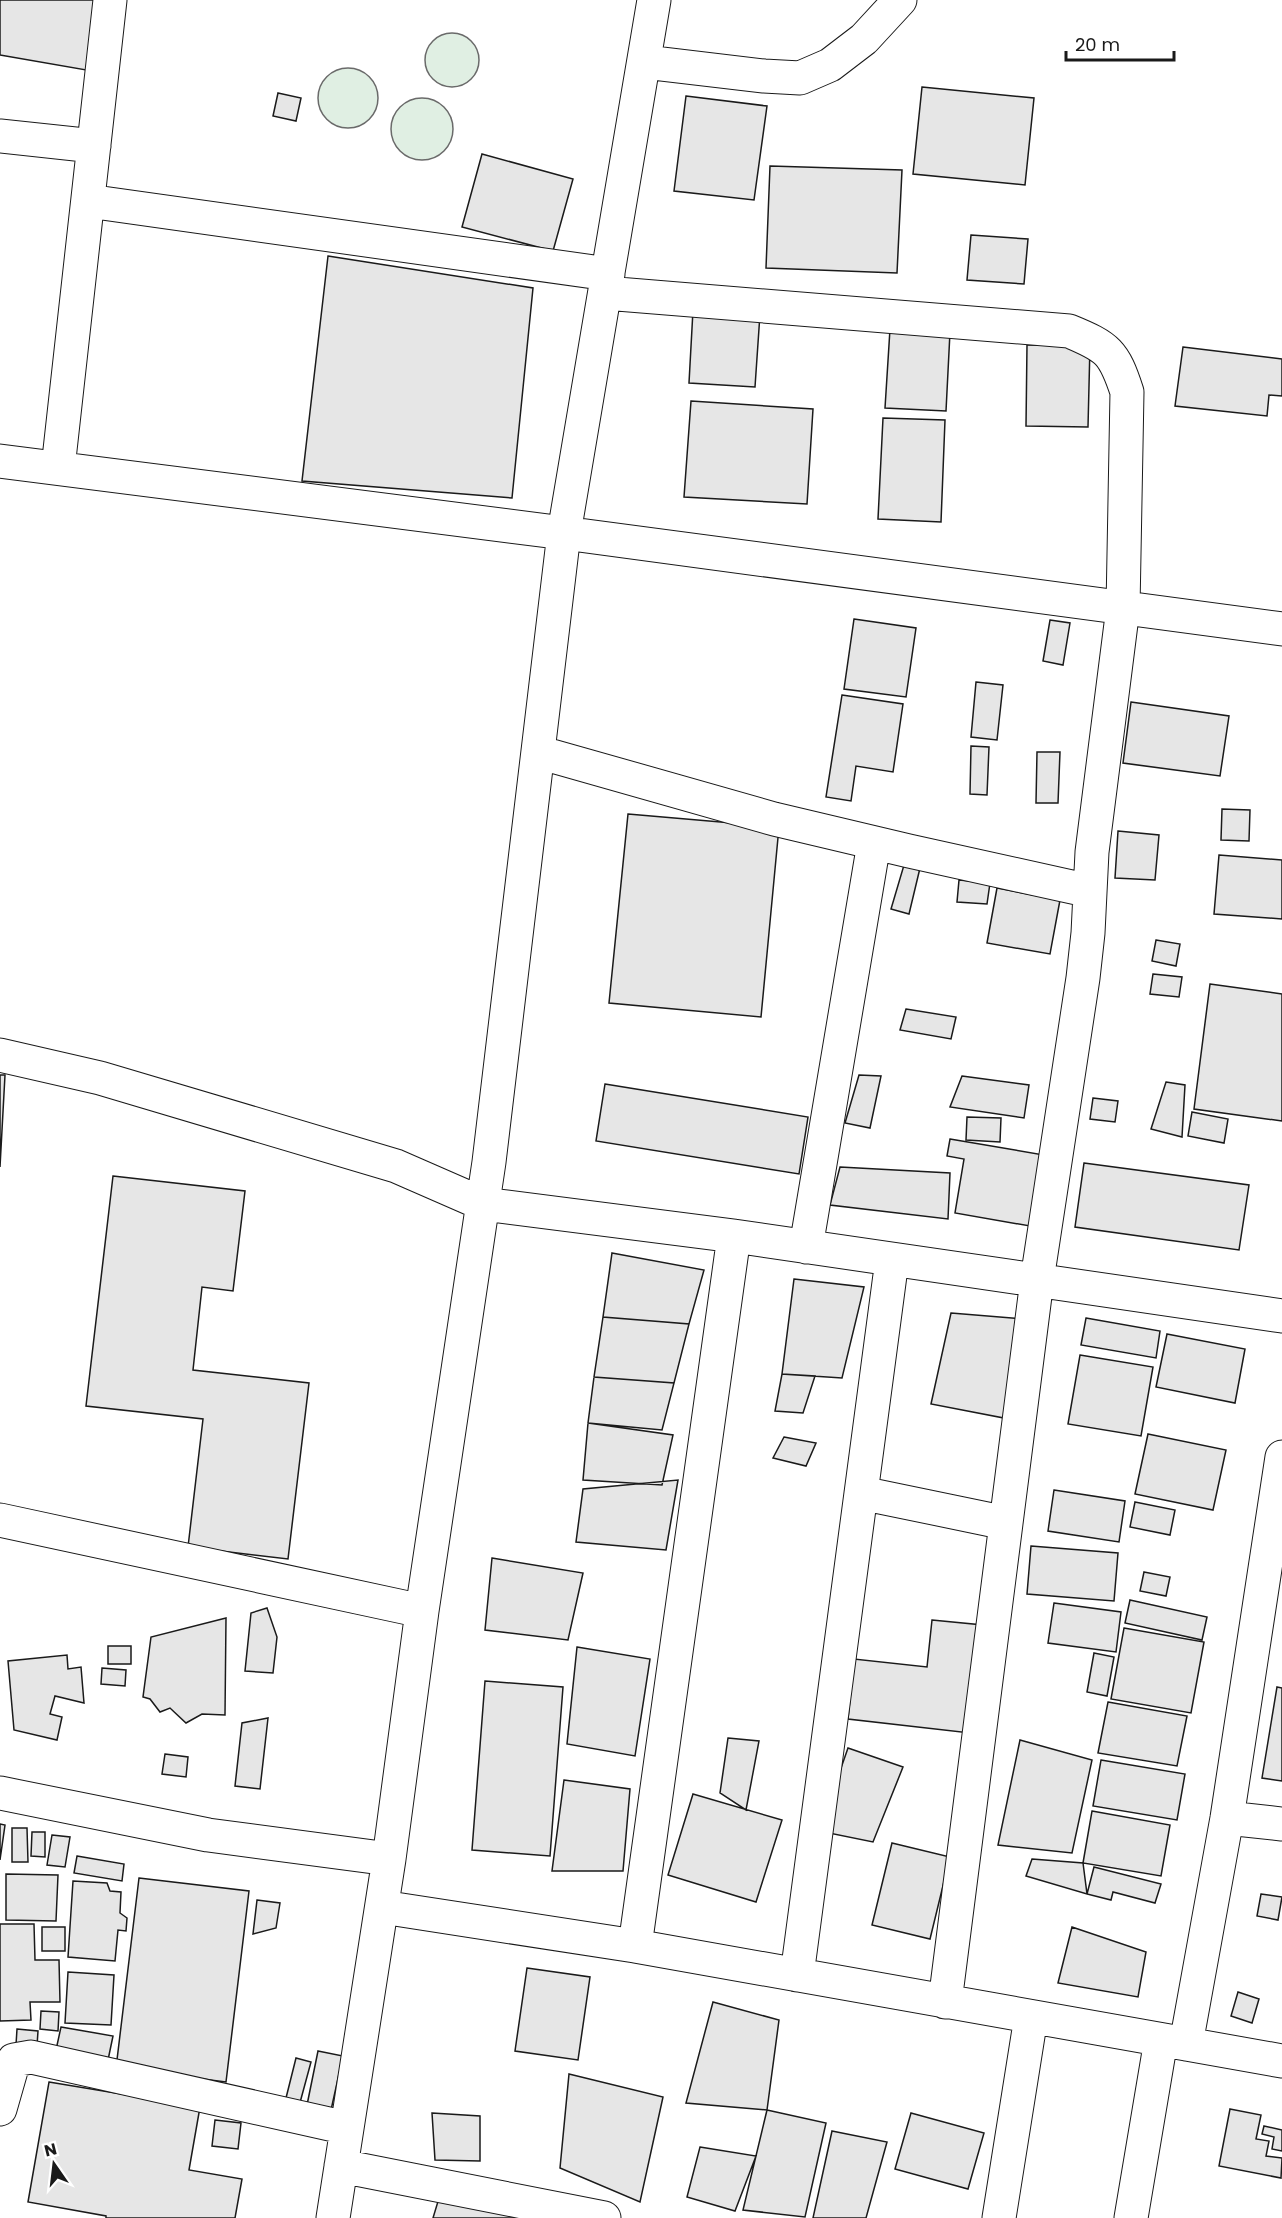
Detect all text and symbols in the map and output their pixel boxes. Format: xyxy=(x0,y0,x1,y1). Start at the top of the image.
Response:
scale bar xyxy=(1066,24,1174,62)
text: 20 m xyxy=(1075,32,1120,57)
north arrow xyxy=(24,2134,84,2194)
text: N xyxy=(42,2137,59,2163)

